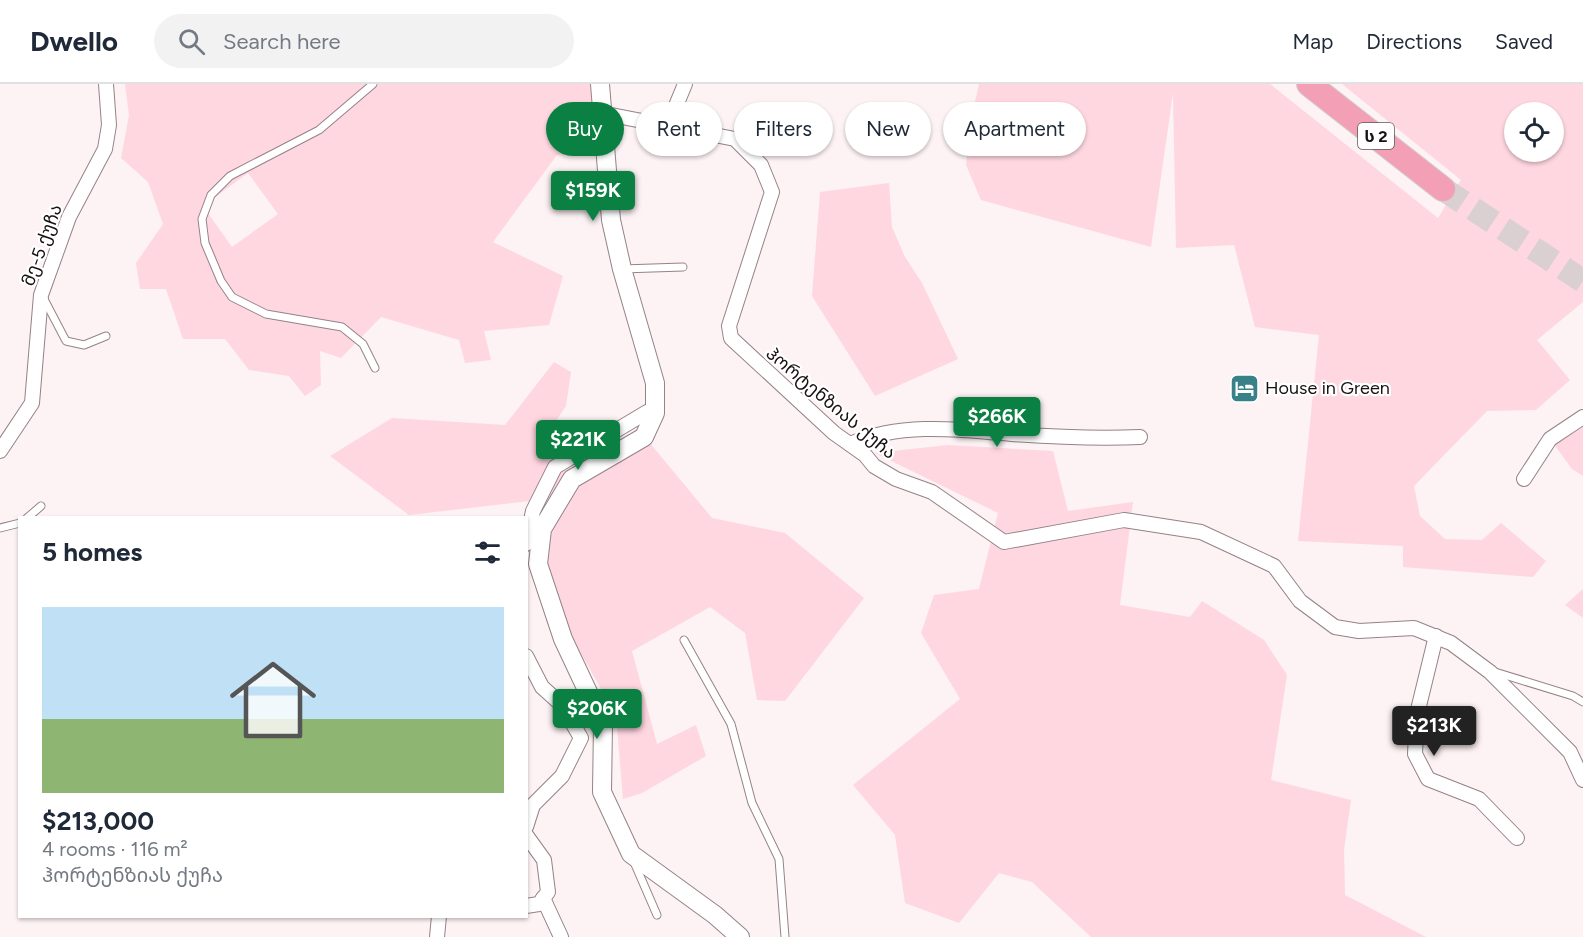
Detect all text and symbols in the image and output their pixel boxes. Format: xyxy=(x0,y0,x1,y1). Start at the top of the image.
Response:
search box xyxy=(154,14,574,68)
text: Dwello xyxy=(30,24,118,58)
icon: search xyxy=(175,25,208,58)
text: Search here xyxy=(223,28,341,55)
text: Map xyxy=(1292,29,1333,54)
text: Directions xyxy=(1366,29,1462,54)
text: Saved xyxy=(1495,29,1553,54)
chip: Buy xyxy=(546,102,624,156)
chip: Rent xyxy=(636,102,722,156)
chip: Filters xyxy=(734,102,833,156)
chip: New xyxy=(845,102,931,156)
chip: Apartment xyxy=(943,102,1086,156)
map controls xyxy=(1504,102,1564,162)
button: locate xyxy=(1504,102,1564,162)
road number: ს 2 xyxy=(1358,123,1394,149)
pin: $159K xyxy=(551,171,635,222)
text: $159K xyxy=(565,178,621,202)
street label: მე-5 ქუჩა xyxy=(17,201,67,289)
street label: ჰორტენზიას ქუჩა xyxy=(762,342,900,464)
hotel icon: House in Green xyxy=(1228,372,1260,404)
place label: House in Green xyxy=(1265,377,1390,399)
pin: $266K xyxy=(955,397,1039,448)
text: $266K xyxy=(967,404,1027,428)
pin: $221K xyxy=(536,420,620,471)
text: $221K xyxy=(550,427,606,451)
text: 5 homes xyxy=(42,536,142,568)
icon: filters xyxy=(471,536,504,569)
icon: home xyxy=(219,646,327,754)
pin: $206K xyxy=(555,689,639,740)
text: $206K xyxy=(567,696,627,720)
pin: $213K xyxy=(1392,706,1476,757)
text: $213K xyxy=(1406,713,1462,737)
text: $213,000 xyxy=(42,805,154,837)
text: 4 rooms · 116 m² xyxy=(42,837,188,861)
text: ჰორტენზიას ქუჩა xyxy=(42,863,223,887)

